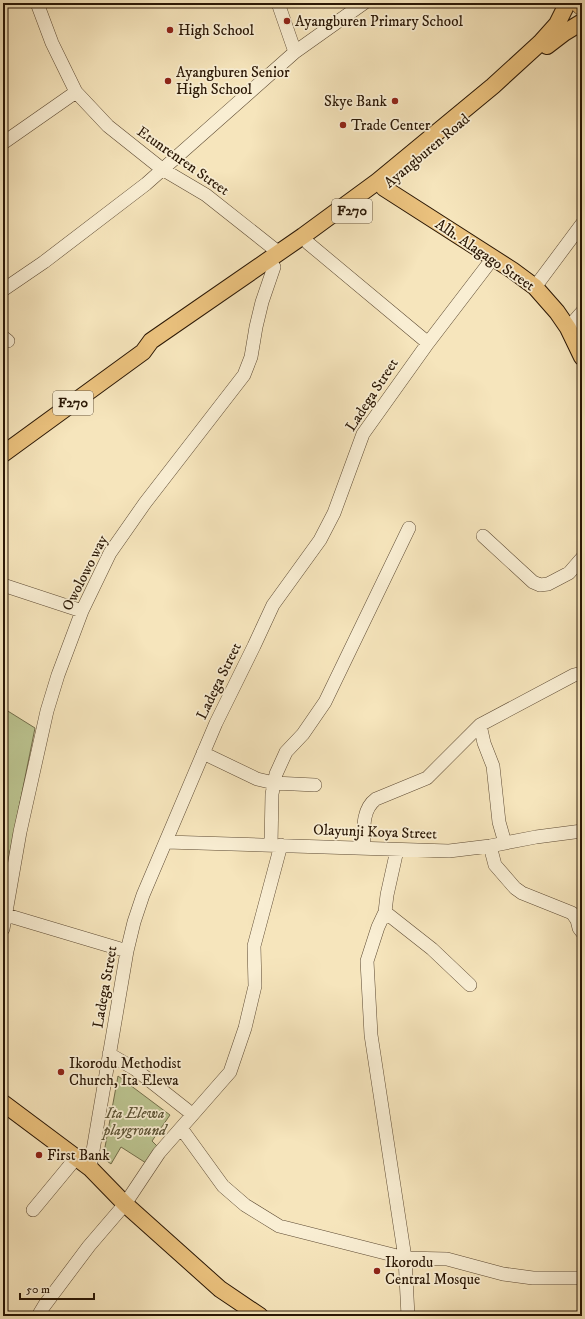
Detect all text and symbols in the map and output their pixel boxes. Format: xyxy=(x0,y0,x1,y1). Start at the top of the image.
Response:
place label: Ayangburen Primary School xyxy=(295,12,463,31)
marker: Ayangburen Primary School xyxy=(282,16,292,26)
place label: High School xyxy=(178,21,255,40)
marker: High School xyxy=(165,25,175,35)
place label: Ayangburen Senior High School xyxy=(176,63,290,99)
marker: Ayangburen Senior High School xyxy=(163,76,173,86)
place label: Skye Bank xyxy=(324,92,388,111)
marker: Skye Bank xyxy=(390,96,400,106)
street label: Ayangburen Road xyxy=(380,109,474,192)
place label: Trade Center xyxy=(351,116,431,135)
marker: Trade Center xyxy=(338,120,348,130)
street label: Etunrenren Street xyxy=(133,122,233,200)
road number: F270 xyxy=(332,199,372,223)
street label: Alh. Alagago Street xyxy=(432,215,539,295)
street label: Ladega Street xyxy=(341,355,403,435)
road number: F270 xyxy=(53,391,93,415)
street label: Owolowo way xyxy=(58,531,113,614)
street label: Ladega Street xyxy=(192,639,246,723)
street label: Olayunji Koya Street xyxy=(313,820,437,844)
street label: Ladega Street xyxy=(88,944,122,1030)
place label: Ikorodu Methodist Church, Ita Elewa xyxy=(69,1054,182,1090)
marker: Ikorodu Methodist Church, Ita Elewa xyxy=(56,1067,66,1077)
park label: Ita Elewa playground xyxy=(101,1104,169,1140)
place label: First Bank xyxy=(47,1146,110,1165)
marker: First Bank xyxy=(34,1150,44,1160)
place label: Ikorodu Central Mosque xyxy=(385,1253,480,1289)
marker: Ikorodu Central Mosque xyxy=(372,1266,382,1276)
scale bar xyxy=(20,1275,94,1301)
text: 50 m xyxy=(26,1282,50,1297)

